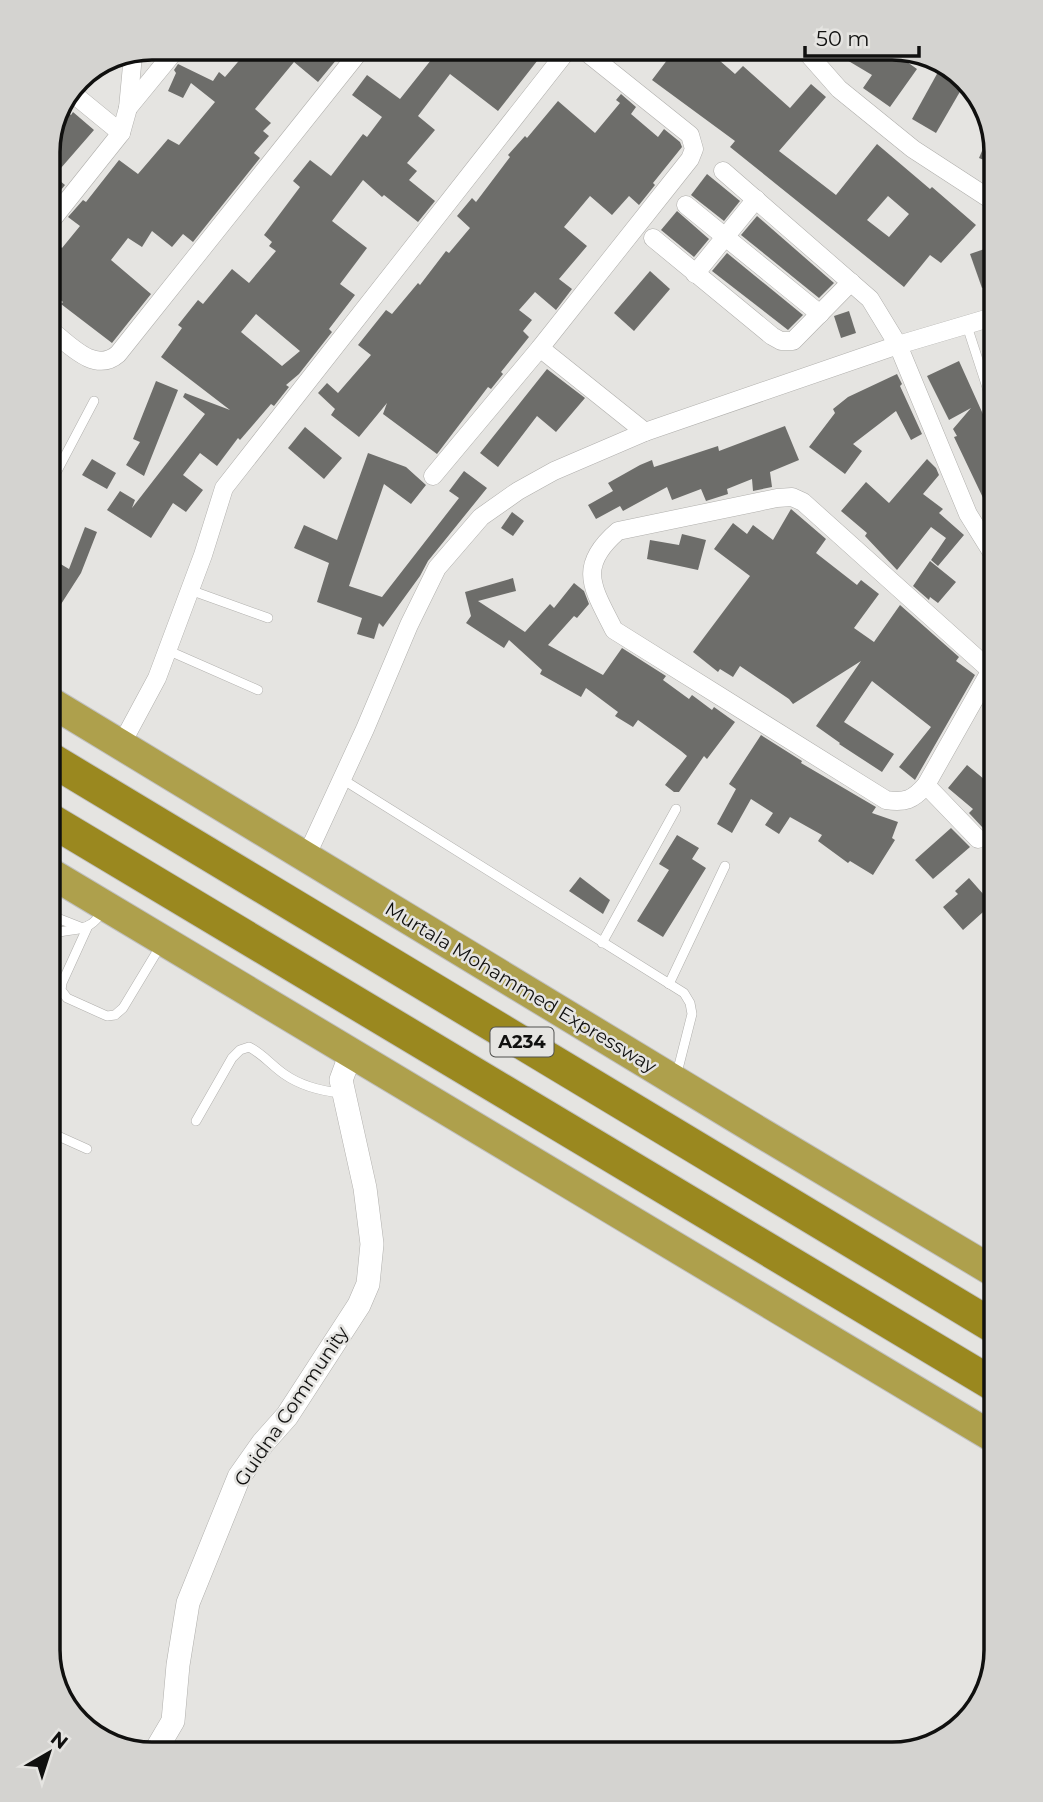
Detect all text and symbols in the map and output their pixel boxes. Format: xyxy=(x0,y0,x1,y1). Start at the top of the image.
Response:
scale bar xyxy=(805,14,919,58)
text: 50 m xyxy=(816,26,870,51)
street label: Murtala Mohammed Expressway xyxy=(381,897,661,1078)
road number: A234 xyxy=(490,1028,554,1056)
street label: Guidna Community xyxy=(229,1321,354,1490)
north arrow xyxy=(14,1718,84,1788)
text: N xyxy=(46,1726,73,1754)

